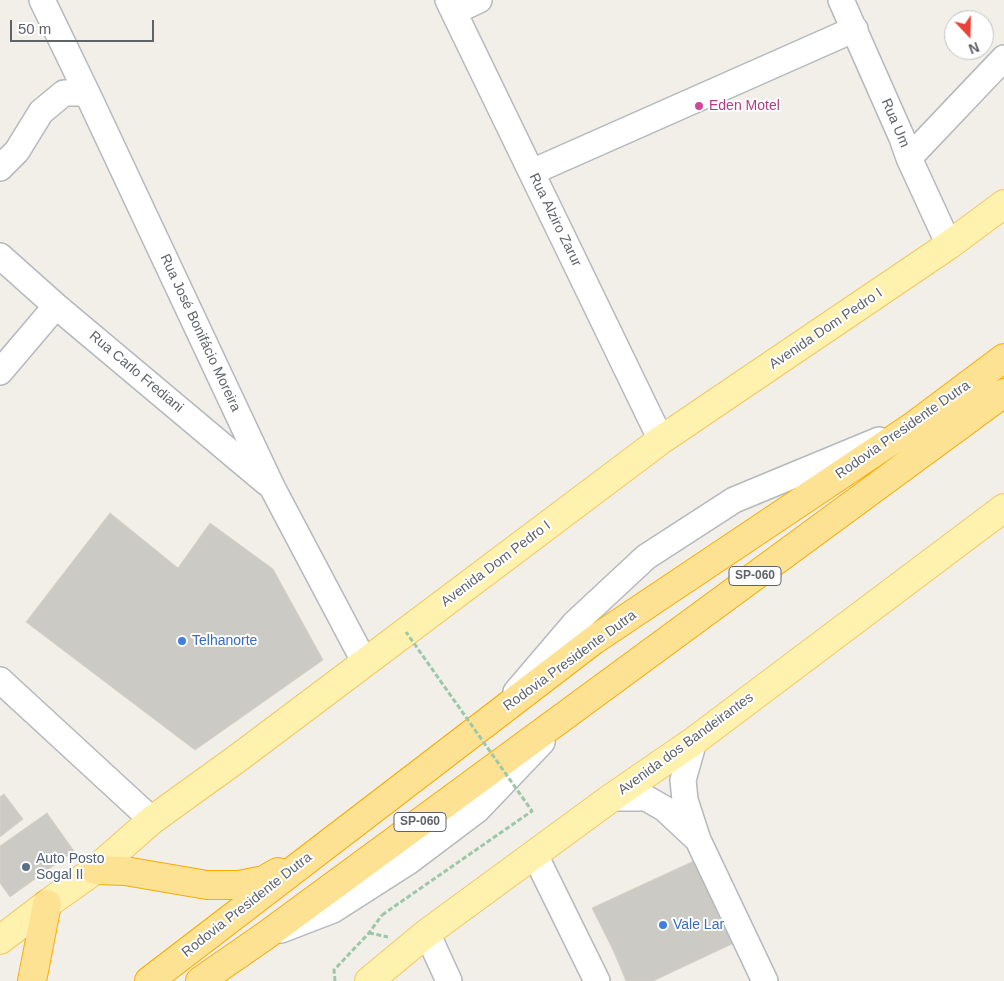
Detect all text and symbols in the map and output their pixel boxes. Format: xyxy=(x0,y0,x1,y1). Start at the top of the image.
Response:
scale bar xyxy=(12,10,156,42)
north arrow xyxy=(944,10,994,60)
text: 50 m xyxy=(18,20,51,37)
text: N xyxy=(966,39,982,57)
street label: Rua Um xyxy=(877,96,913,150)
place label: Eden Motel xyxy=(709,98,780,114)
marker: Eden Motel xyxy=(693,100,705,112)
street label: Rua Alziro Zarur xyxy=(525,171,585,269)
street label: Rua José Bonifácio Moreira xyxy=(156,252,244,414)
street label: Avenida Dom Pedro I xyxy=(766,285,886,373)
street label: Rua Carlo Frediani xyxy=(86,328,186,416)
street label: Rodovia Presidente Dutra xyxy=(833,377,973,483)
street label: Avenida Dom Pedro I xyxy=(438,517,554,611)
road number: SP-060 xyxy=(729,566,781,586)
street label: Rodovia Presidente Dutra xyxy=(500,607,640,715)
place label: Telhanorte xyxy=(192,633,257,649)
marker: Telhanorte xyxy=(176,635,188,647)
street label: Avenida dos Bandeirantes xyxy=(615,689,757,799)
road number: SP-060 xyxy=(394,812,446,832)
street label: Rodovia Presidente Dutra xyxy=(179,849,315,961)
place label: Auto Posto Sogal II xyxy=(36,851,104,884)
marker: Auto Posto Sogal II xyxy=(20,861,32,873)
place label: Vale Lar xyxy=(673,917,724,933)
marker: Vale Lar xyxy=(657,919,669,931)

